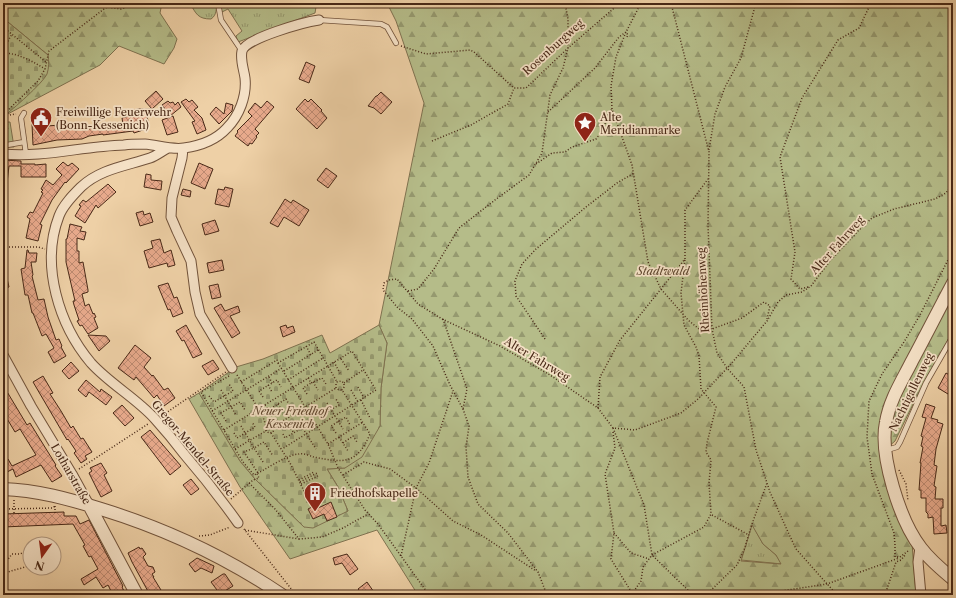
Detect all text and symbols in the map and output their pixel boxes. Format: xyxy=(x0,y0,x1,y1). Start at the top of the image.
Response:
street label: Rosenburgweg xyxy=(520,16,586,78)
public building icon: Freiwillige Feuerwehr (Bonn-Kessenich) xyxy=(28,105,54,138)
place label: Freiwillige Feuerwehr (Bonn-Kessenich) xyxy=(56,105,171,132)
place icon: Alte Meridianmarke xyxy=(572,110,598,143)
place label: Alte Meridianmarke xyxy=(599,110,681,137)
street label: Alter Fahrweg xyxy=(806,213,867,278)
street label: Rheinhöhenweg xyxy=(694,247,712,333)
park label: Stadtwald xyxy=(636,264,691,278)
street label: Alter Fahrweg xyxy=(501,334,572,384)
street label: Nachtigallenweg xyxy=(886,350,936,434)
street label: Gregor-Mendel-Straße xyxy=(149,397,237,499)
park label: Neuer Friedhof Kessenich xyxy=(251,404,332,431)
street label: Lotharstraße xyxy=(48,441,94,507)
building icon: Friedhofskapelle xyxy=(302,480,328,513)
place label: Friedhofskapelle xyxy=(330,486,418,500)
north arrow xyxy=(22,536,62,576)
text: N xyxy=(33,558,46,574)

